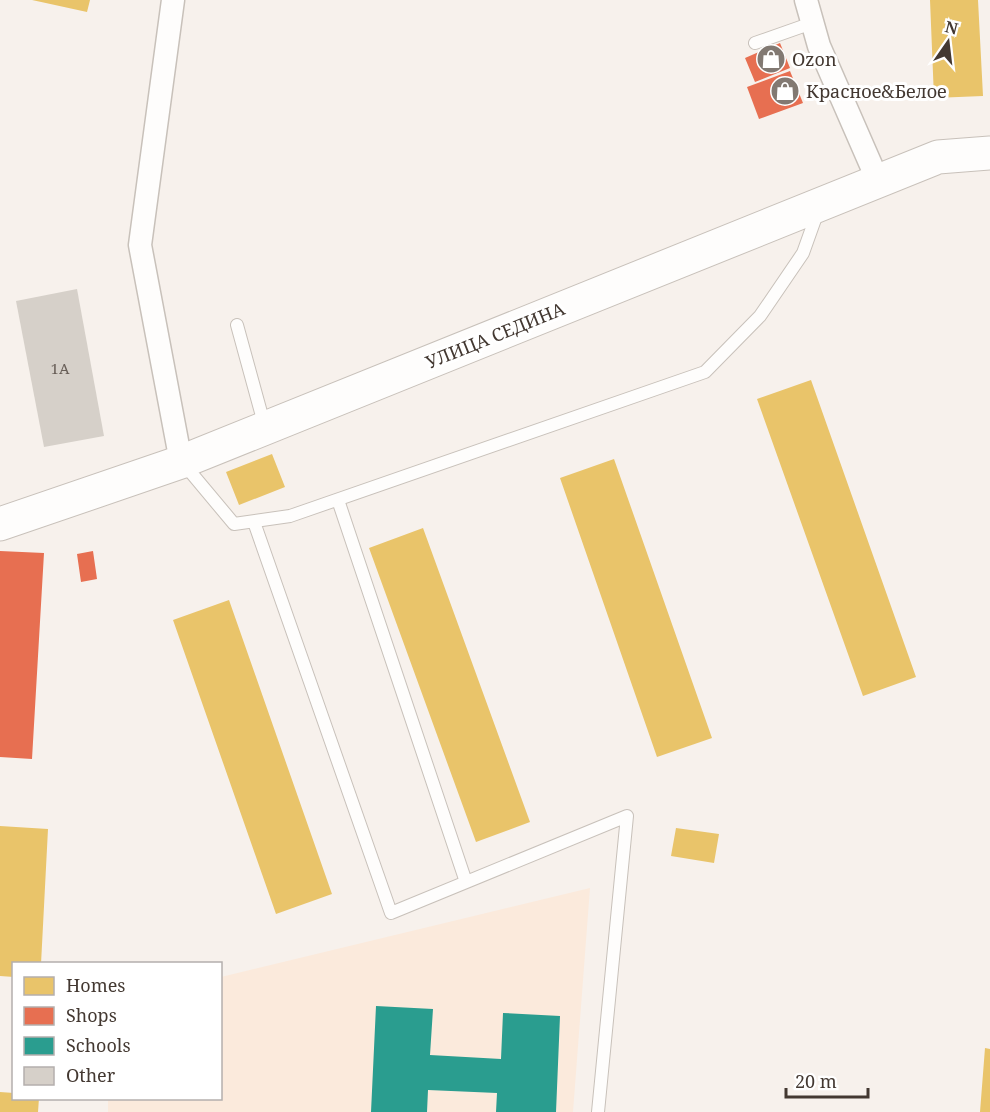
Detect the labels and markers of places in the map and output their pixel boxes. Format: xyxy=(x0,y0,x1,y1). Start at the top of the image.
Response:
shop icon: Ozon xyxy=(755,43,787,75)
place label: Ozon xyxy=(792,47,837,71)
shop icon: Красное&Белое xyxy=(769,75,801,107)
place label: Красное&Белое xyxy=(806,79,947,103)

